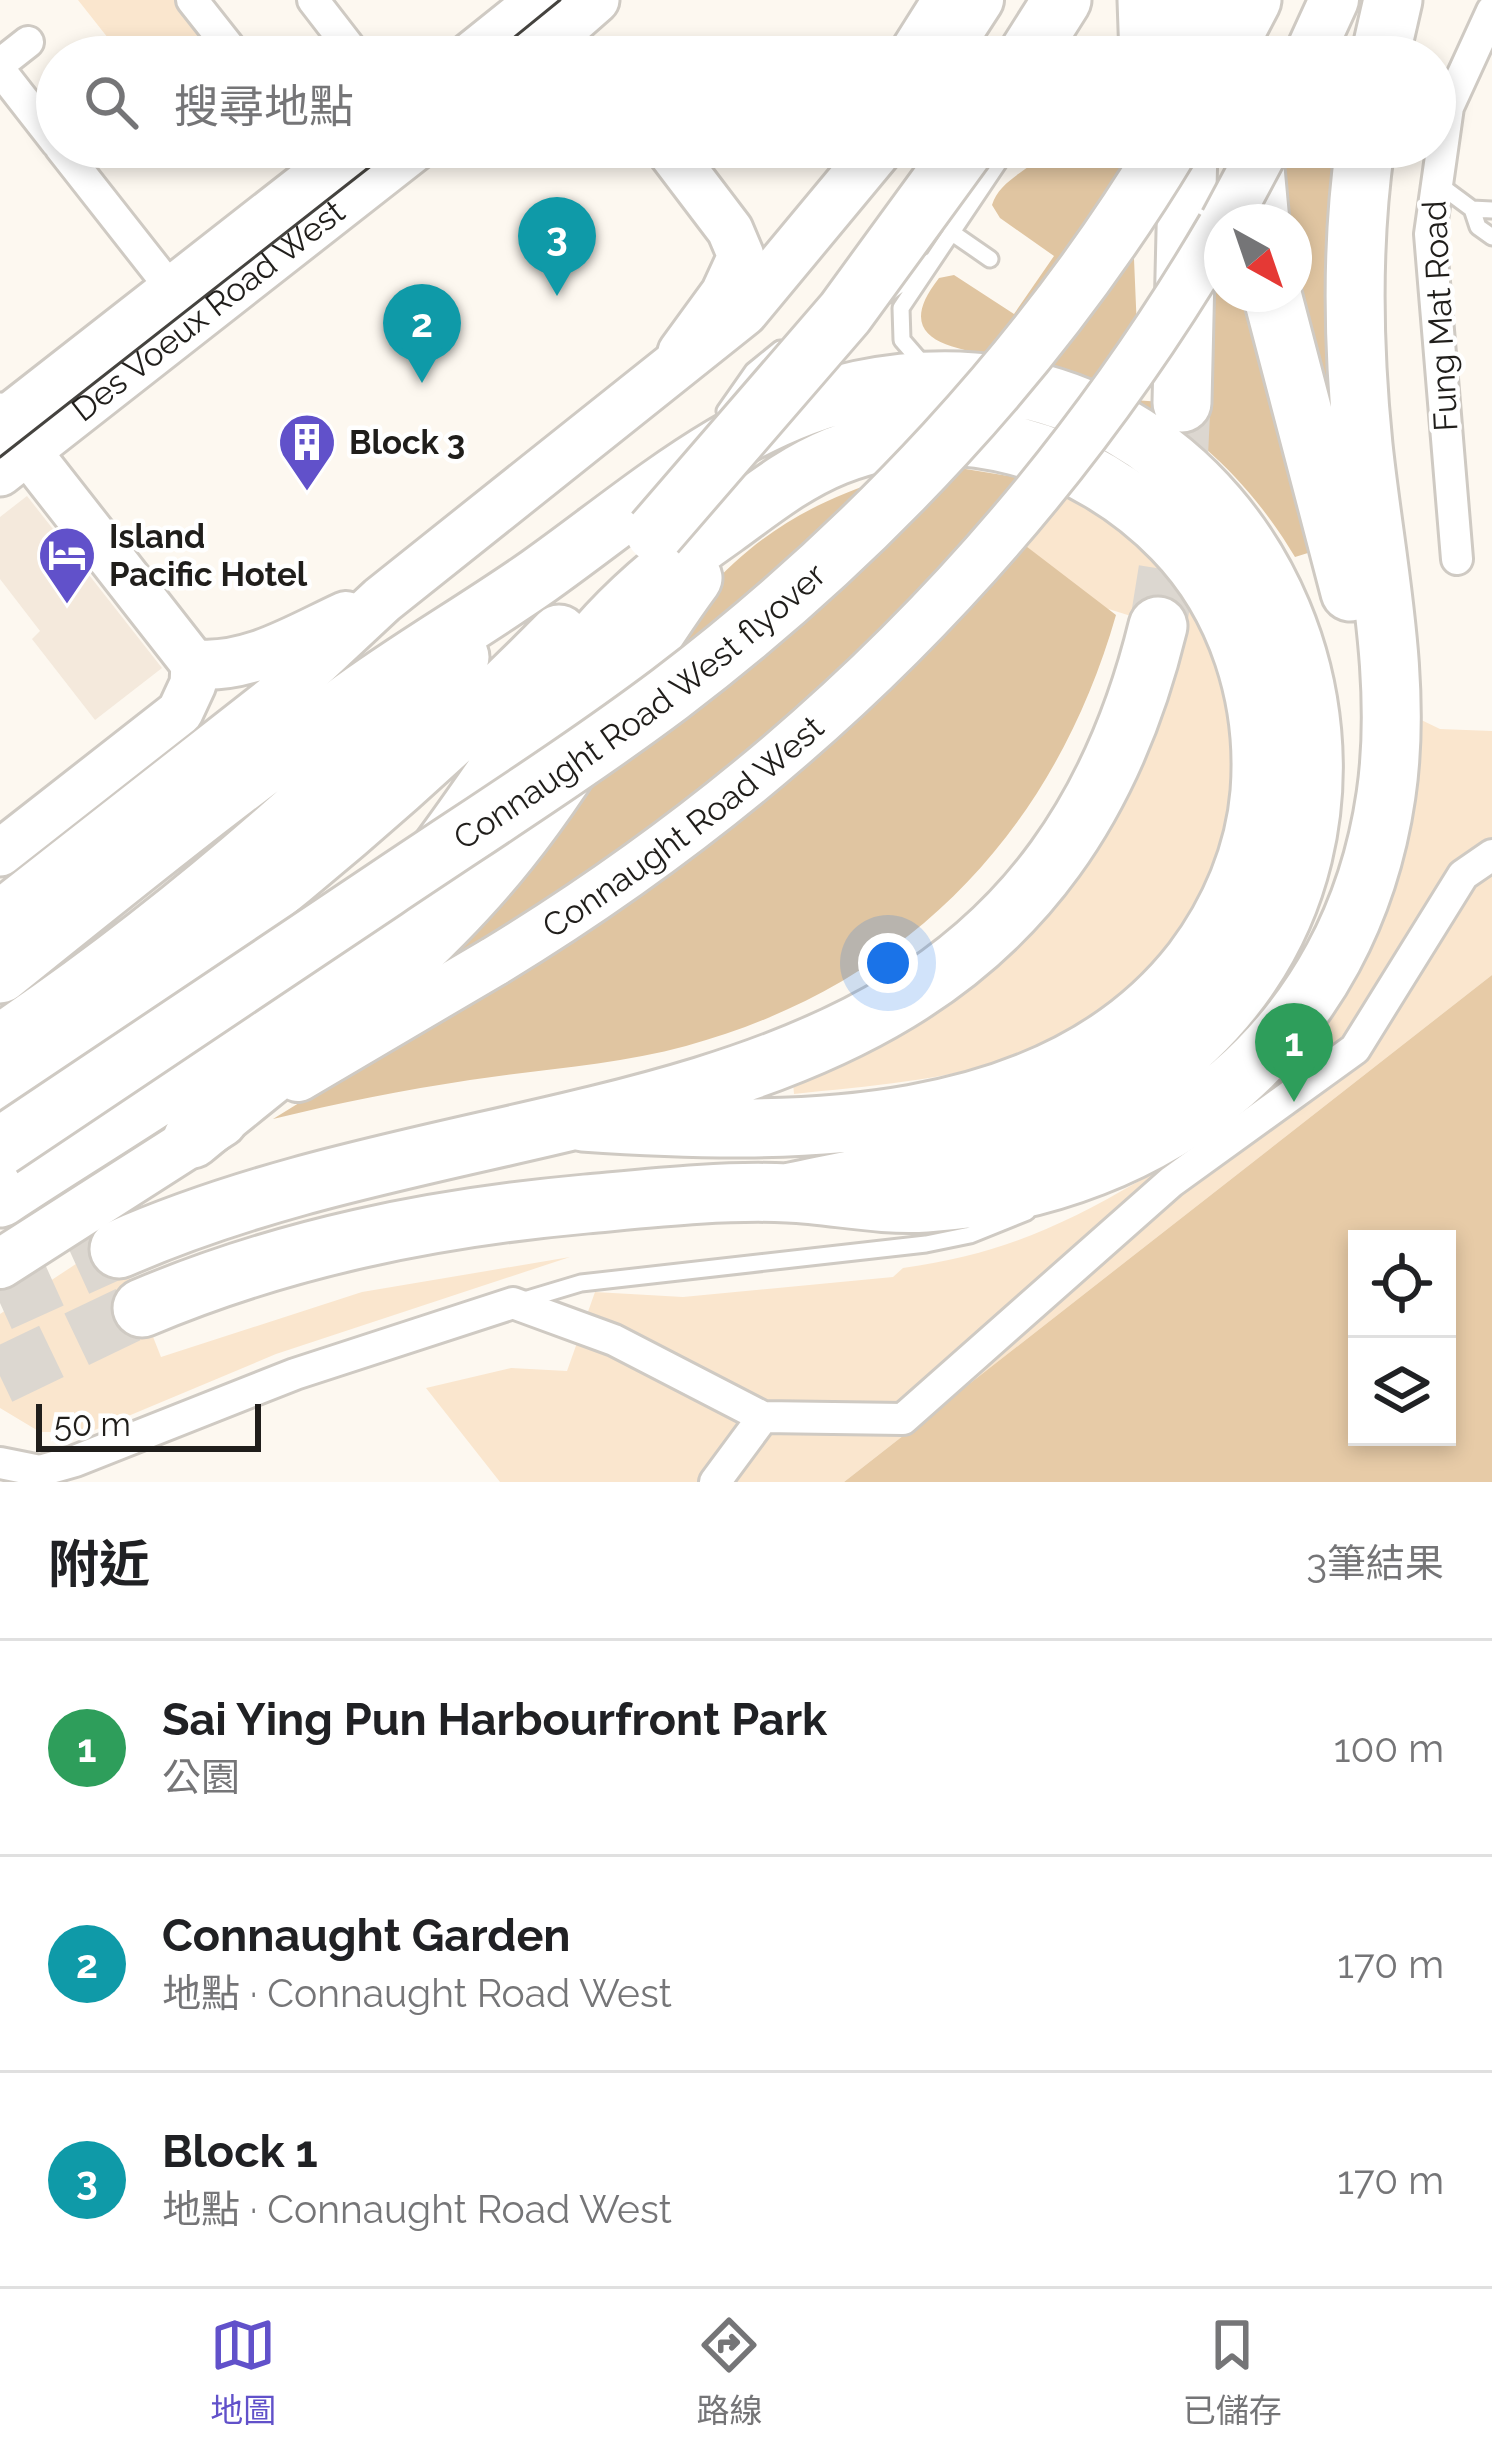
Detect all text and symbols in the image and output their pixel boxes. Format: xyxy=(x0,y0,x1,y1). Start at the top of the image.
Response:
search box xyxy=(36,36,1456,168)
icon: search xyxy=(78,69,144,135)
text: 搜尋地點 xyxy=(174,80,354,133)
street label: Des Voeux Road West xyxy=(64,191,352,429)
pin: 3 xyxy=(518,197,596,296)
street label: Fung Mat Road xyxy=(1414,200,1466,432)
north arrow xyxy=(1204,204,1312,312)
pin: 2 xyxy=(383,284,461,383)
building icon: Block 3 xyxy=(276,411,338,493)
place label: Block 3 xyxy=(349,423,465,462)
place label: Island Pacific Hotel xyxy=(109,517,308,594)
hotel icon: Island Pacific Hotel xyxy=(36,524,98,606)
street label: Connaught Road West flyover xyxy=(443,551,831,857)
street label: Connaught Road West xyxy=(534,706,832,944)
your location xyxy=(858,933,918,993)
pin: 1 xyxy=(1255,1003,1333,1102)
map controls xyxy=(1348,1230,1456,1446)
button: locate xyxy=(1348,1230,1456,1338)
button: layers xyxy=(1348,1338,1456,1446)
scale bar xyxy=(36,1398,261,1451)
text: 50 m xyxy=(54,1405,131,1444)
text: 附近 xyxy=(48,1534,150,1594)
text: 3筆結果 xyxy=(1306,1540,1444,1586)
text: Sai Ying Pun Harbourfront Park xyxy=(162,1693,827,1746)
text: 1 xyxy=(77,1725,97,1771)
text: 100 m xyxy=(1334,1725,1444,1771)
text: 公園 xyxy=(162,1754,240,1800)
text: Connaught Garden xyxy=(162,1909,571,1962)
text: 2 xyxy=(76,1941,98,1987)
text: 170 m xyxy=(1337,1941,1444,1987)
text: 地點 · Connaught Road West xyxy=(162,1970,672,2016)
text: Block 1 xyxy=(162,2125,318,2178)
text: 3 xyxy=(76,2157,98,2203)
text: 170 m xyxy=(1337,2157,1444,2203)
text: 地點 · Connaught Road West xyxy=(162,2186,672,2232)
tab: 地圖 xyxy=(210,2312,276,2432)
tab: 路線 xyxy=(696,2312,762,2432)
tab: 已儲存 xyxy=(1183,2312,1282,2432)

